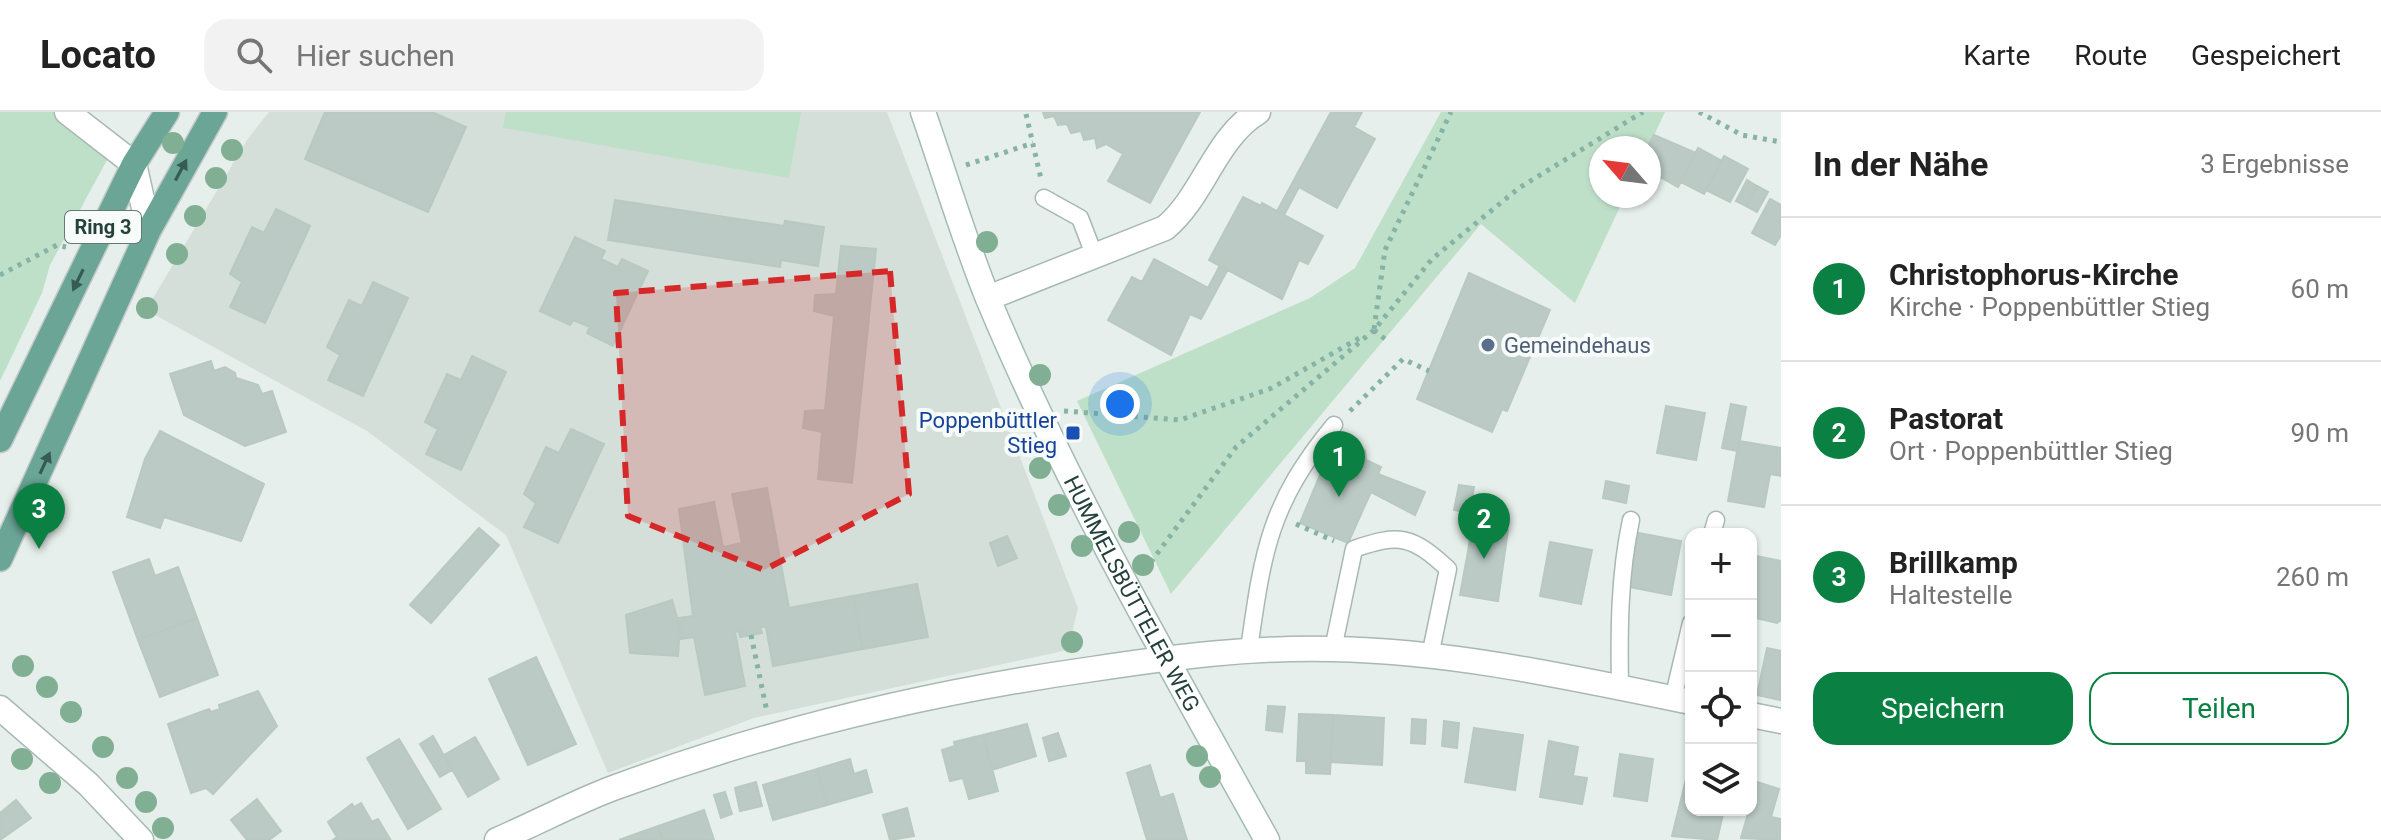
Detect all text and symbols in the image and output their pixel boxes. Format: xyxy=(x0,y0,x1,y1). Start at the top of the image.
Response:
search box xyxy=(204,19,764,91)
text: Locato xyxy=(40,33,156,77)
icon: search xyxy=(232,33,276,77)
text: Hier suchen xyxy=(296,38,455,73)
text: Karte xyxy=(1963,39,2030,72)
text: Route xyxy=(2074,39,2147,72)
text: Gespeichert xyxy=(2191,39,2341,72)
north arrow xyxy=(1589,136,1661,208)
text: In der Nähe xyxy=(1813,144,1988,184)
text: 3 Ergebnisse xyxy=(2200,149,2349,179)
one-way arrow xyxy=(174,159,188,182)
road number: Ring 3 xyxy=(65,211,141,243)
text: Christophorus-Kirche xyxy=(1889,257,2178,292)
one-way arrow xyxy=(71,268,85,291)
text: 1 xyxy=(1832,274,1846,304)
text: 60 m xyxy=(2291,274,2349,304)
text: Kirche · Poppenbüttler Stieg xyxy=(1889,292,2210,322)
place label: Gemeindehaus xyxy=(1504,333,1651,358)
marker: Gemeindehaus xyxy=(1479,336,1497,354)
your location xyxy=(1100,384,1140,424)
text: Pastorat xyxy=(1889,401,2003,436)
place label: Poppenbüttler Stieg xyxy=(919,408,1058,458)
text: 2 xyxy=(1832,418,1846,448)
text: 90 m xyxy=(2291,418,2349,448)
marker: Poppenbüttler Stieg xyxy=(1064,424,1082,442)
pin: 1 xyxy=(1313,431,1365,497)
text: Ort · Poppenbüttler Stieg xyxy=(1889,436,2173,466)
one-way arrow xyxy=(38,451,52,475)
street label: HUMMELSBÜTTELER WEG xyxy=(1059,472,1205,716)
pin: 3 xyxy=(13,483,65,549)
pin: 2 xyxy=(1458,493,1510,559)
map controls xyxy=(1685,528,1757,816)
button: + xyxy=(1685,528,1757,600)
text: Brillkamp xyxy=(1889,545,2018,580)
text: 3 xyxy=(1832,562,1846,592)
text: 260 m xyxy=(2276,562,2349,592)
text: Haltestelle xyxy=(1889,580,2012,610)
button: − xyxy=(1685,600,1757,672)
button: locate xyxy=(1685,672,1757,744)
button: Speichern xyxy=(1813,672,2073,745)
button: Teilen xyxy=(2089,672,2349,745)
button: layers xyxy=(1685,744,1757,816)

